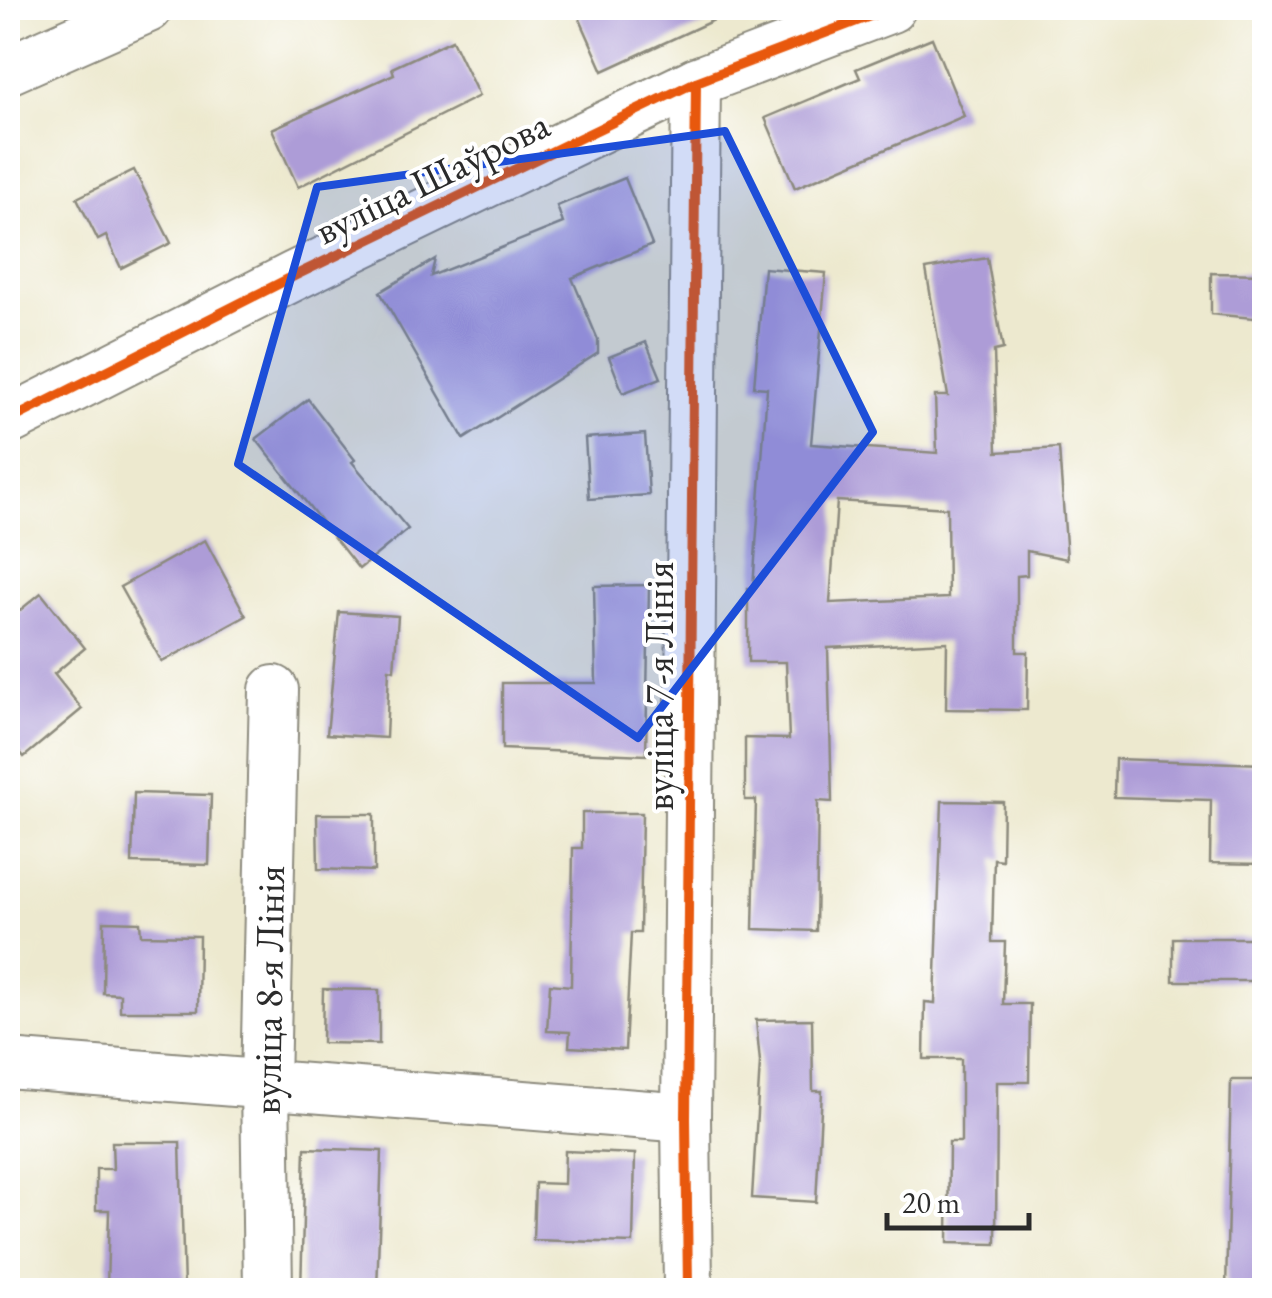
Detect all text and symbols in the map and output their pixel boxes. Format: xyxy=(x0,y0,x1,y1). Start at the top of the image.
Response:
street label: вуліца Шаўрова xyxy=(306,98,558,256)
street label: вуліца 7-я Лінія xyxy=(633,561,685,811)
street label: вуліца 8-я Лінія xyxy=(240,865,296,1115)
scale bar xyxy=(887,1168,1030,1230)
text: 20 m xyxy=(902,1183,960,1222)

